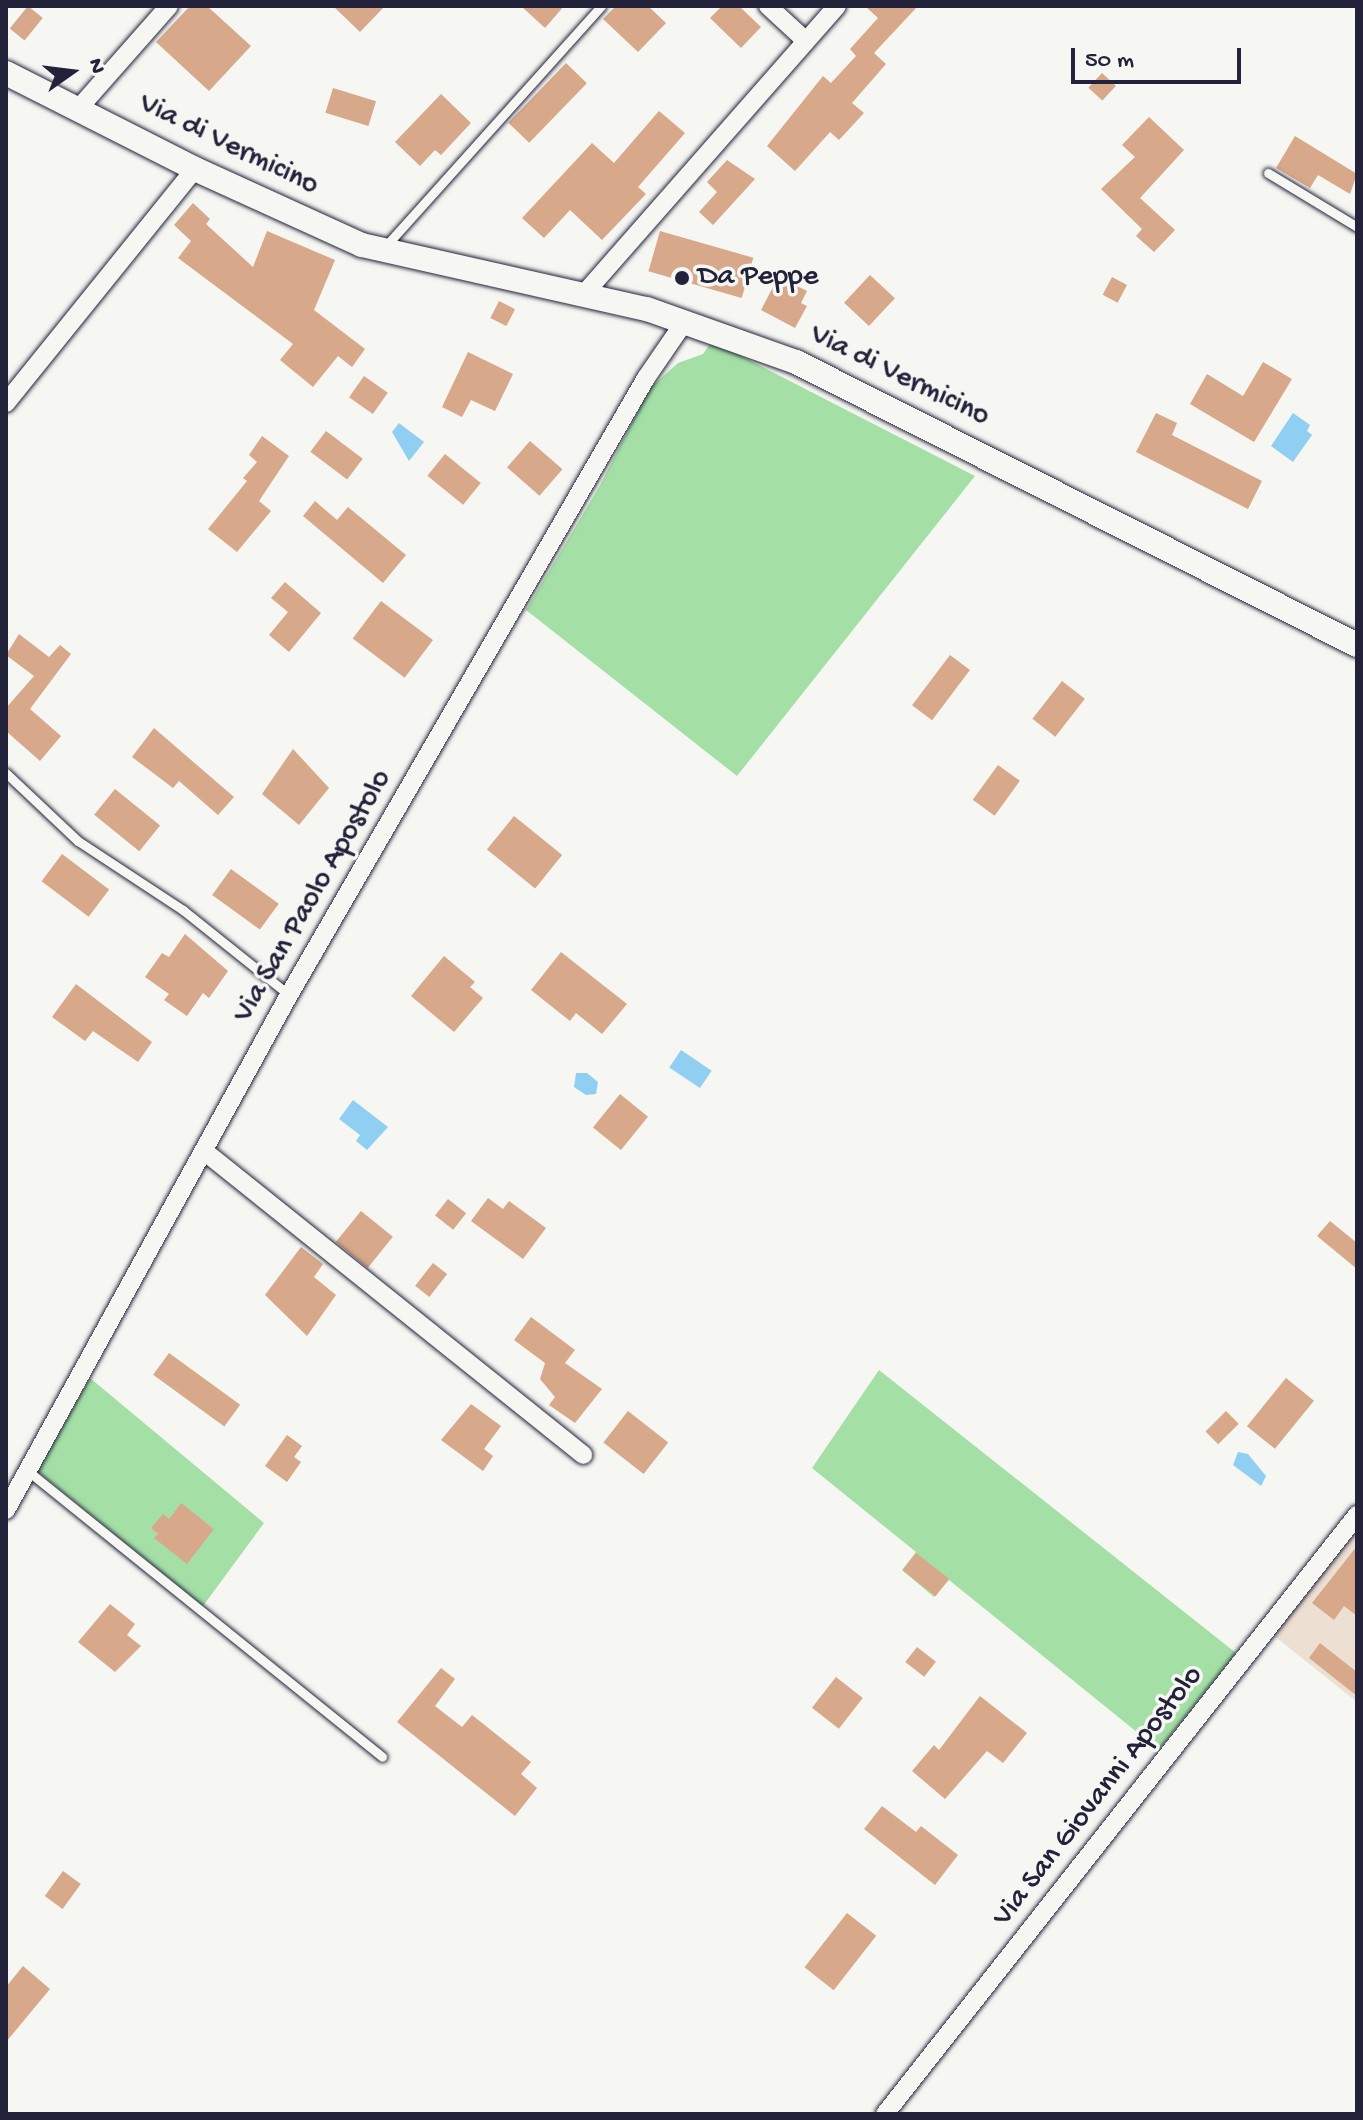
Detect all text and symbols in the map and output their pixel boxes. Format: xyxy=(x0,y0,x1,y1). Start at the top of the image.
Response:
north arrow xyxy=(32,32,112,112)
scale bar xyxy=(1075,32,1245,82)
text: 50 m xyxy=(1085,47,1134,76)
text: N xyxy=(81,56,110,76)
street label: Via di Vermicino xyxy=(132,87,324,205)
place label: Da Peppe xyxy=(698,260,818,296)
marker: Da Peppe xyxy=(673,269,691,287)
street label: Via di Vermicino xyxy=(803,318,995,436)
street label: Via San Paolo Apostolo xyxy=(227,764,401,1030)
street label: Via San Giovanni Apostolo xyxy=(986,1659,1212,1935)

